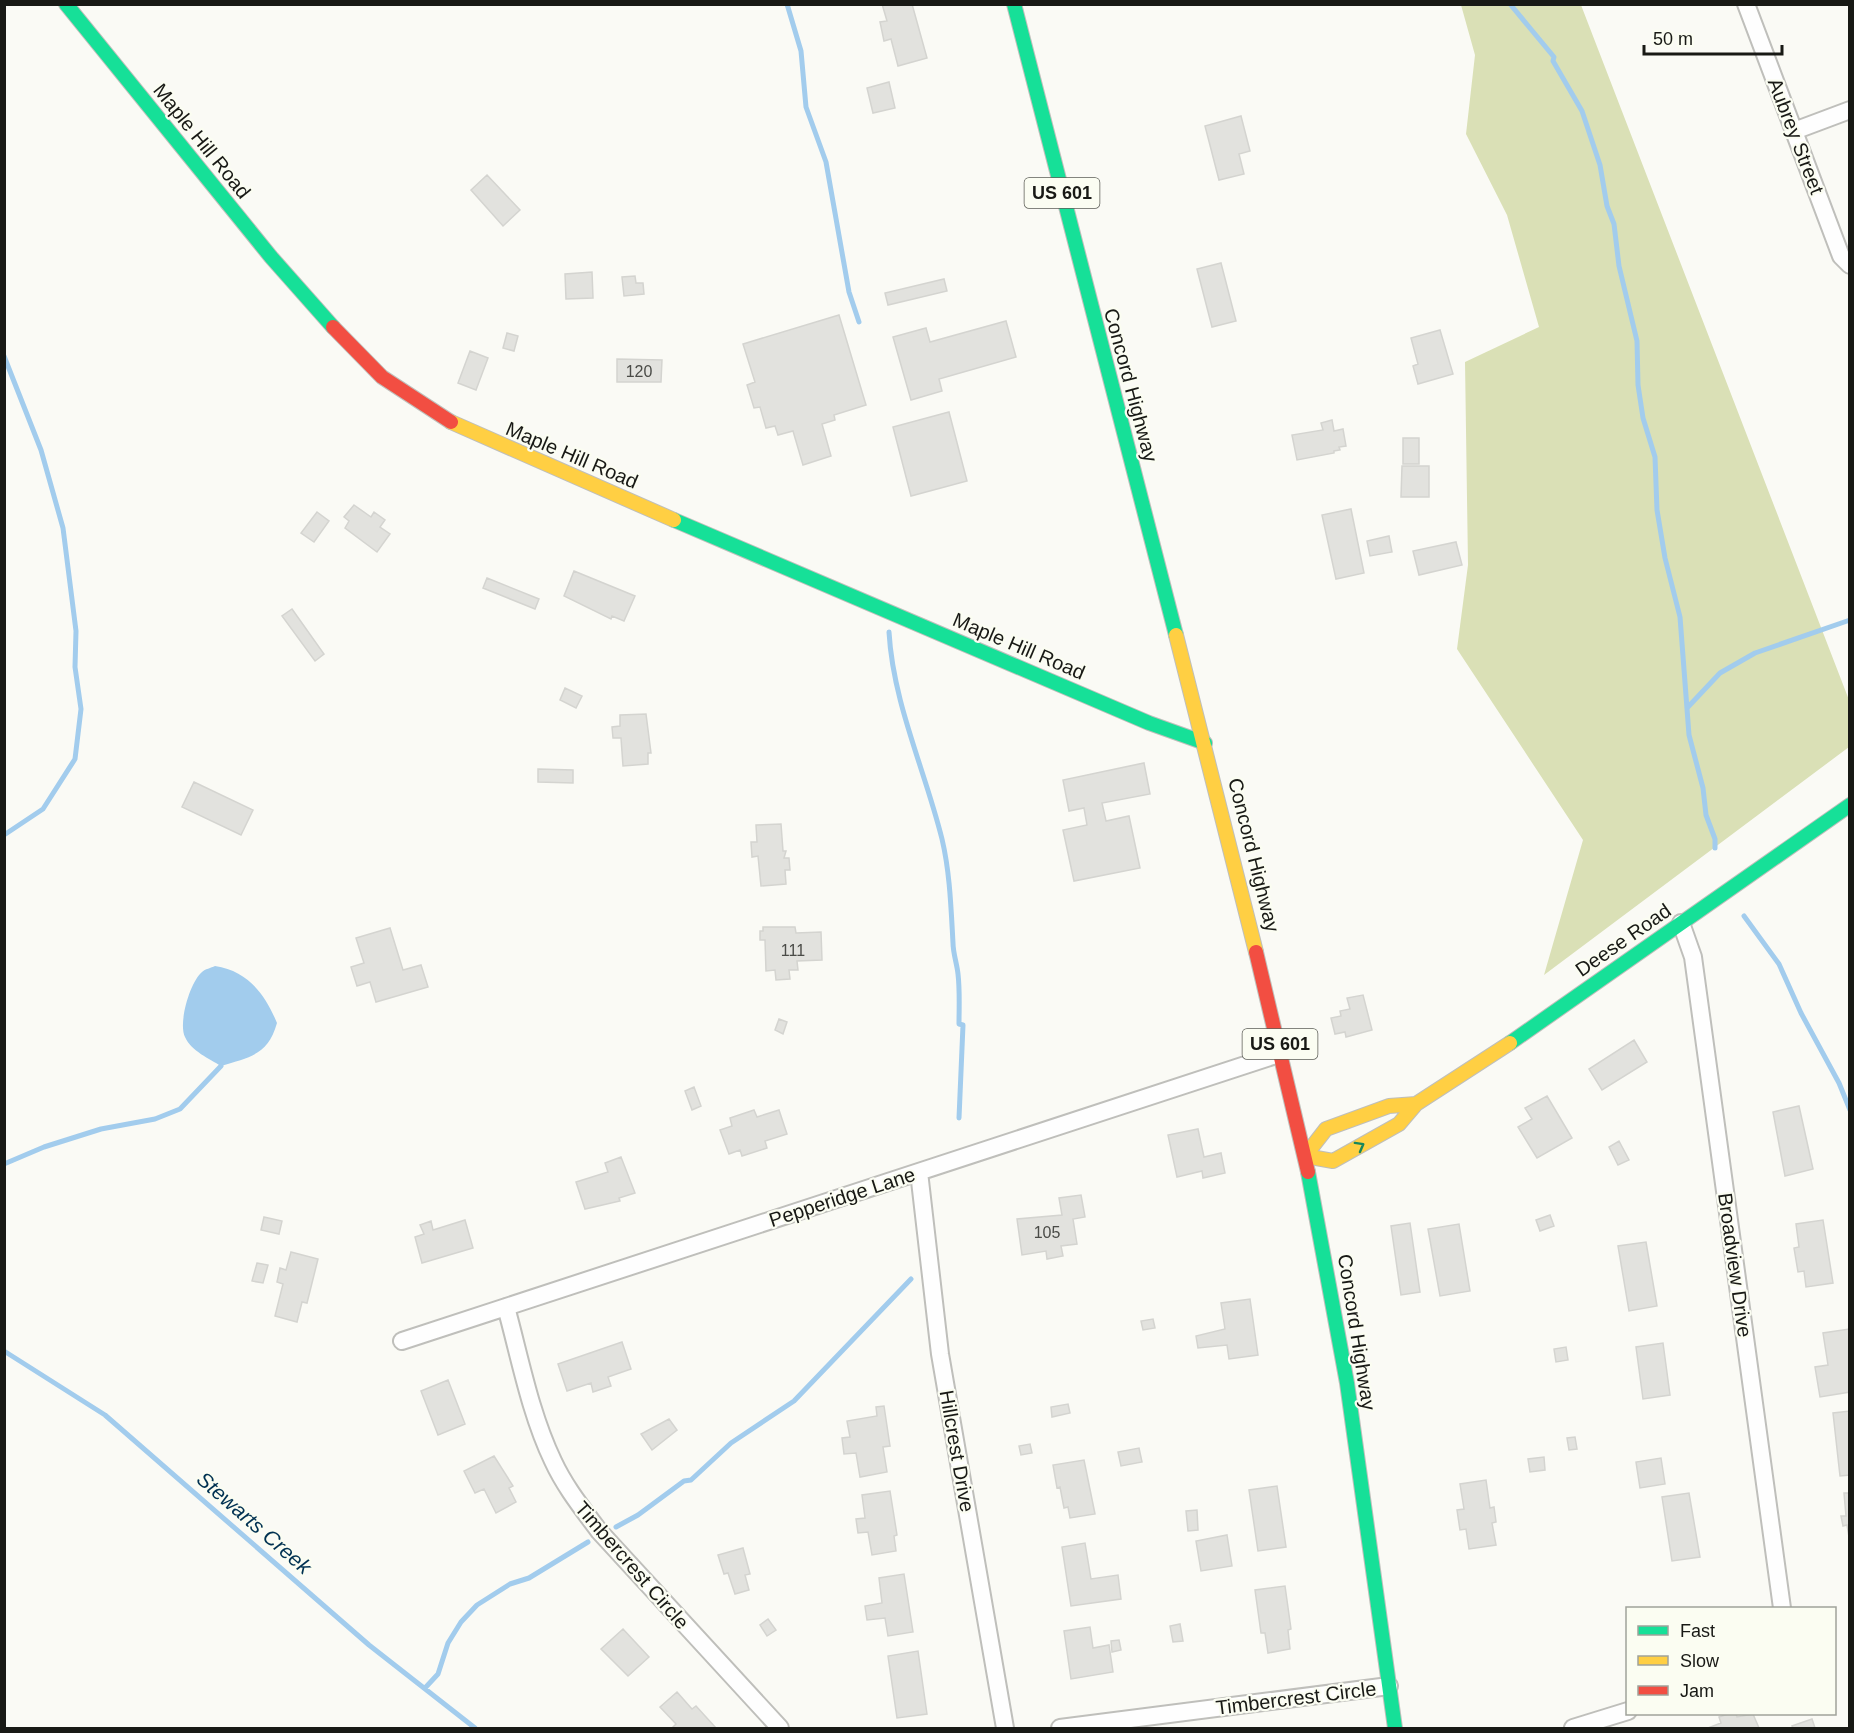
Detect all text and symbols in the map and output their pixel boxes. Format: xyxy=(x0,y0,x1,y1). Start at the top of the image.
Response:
scale bar xyxy=(1644,18,1782,56)
text: 50 m xyxy=(1653,29,1693,49)
street label: Aubrey Street xyxy=(1764,75,1828,197)
street label: Maple Hill Road xyxy=(149,79,255,203)
road number: US 601 xyxy=(1024,178,1100,208)
street label: Concord Highway xyxy=(1100,306,1162,464)
house number: 120 xyxy=(626,363,652,380)
street label: Maple Hill Road xyxy=(503,417,641,493)
street label: Maple Hill Road xyxy=(950,608,1088,684)
street label: Concord Highway xyxy=(1224,776,1284,934)
street label: Deese Road xyxy=(1571,899,1675,981)
house number: 111 xyxy=(781,942,805,959)
road number: US 601 xyxy=(1242,1029,1318,1059)
one-way arrow xyxy=(1353,1142,1364,1153)
street label: Pepperidge Lane xyxy=(766,1163,918,1231)
street label: Broadview Drive xyxy=(1714,1191,1756,1339)
house number: 105 xyxy=(1034,1224,1060,1241)
street label: Concord Highway xyxy=(1334,1252,1380,1412)
street label: Hillcrest Drive xyxy=(935,1388,979,1514)
water label: Stewarts Creek xyxy=(193,1467,317,1579)
street label: Timbercrest Circle xyxy=(571,1497,693,1633)
legend xyxy=(1626,1607,1836,1715)
text: Fast xyxy=(1680,1621,1715,1641)
text: Slow xyxy=(1680,1651,1720,1671)
street label: Timbercrest Circle xyxy=(1215,1677,1377,1719)
text: Jam xyxy=(1680,1681,1714,1701)

